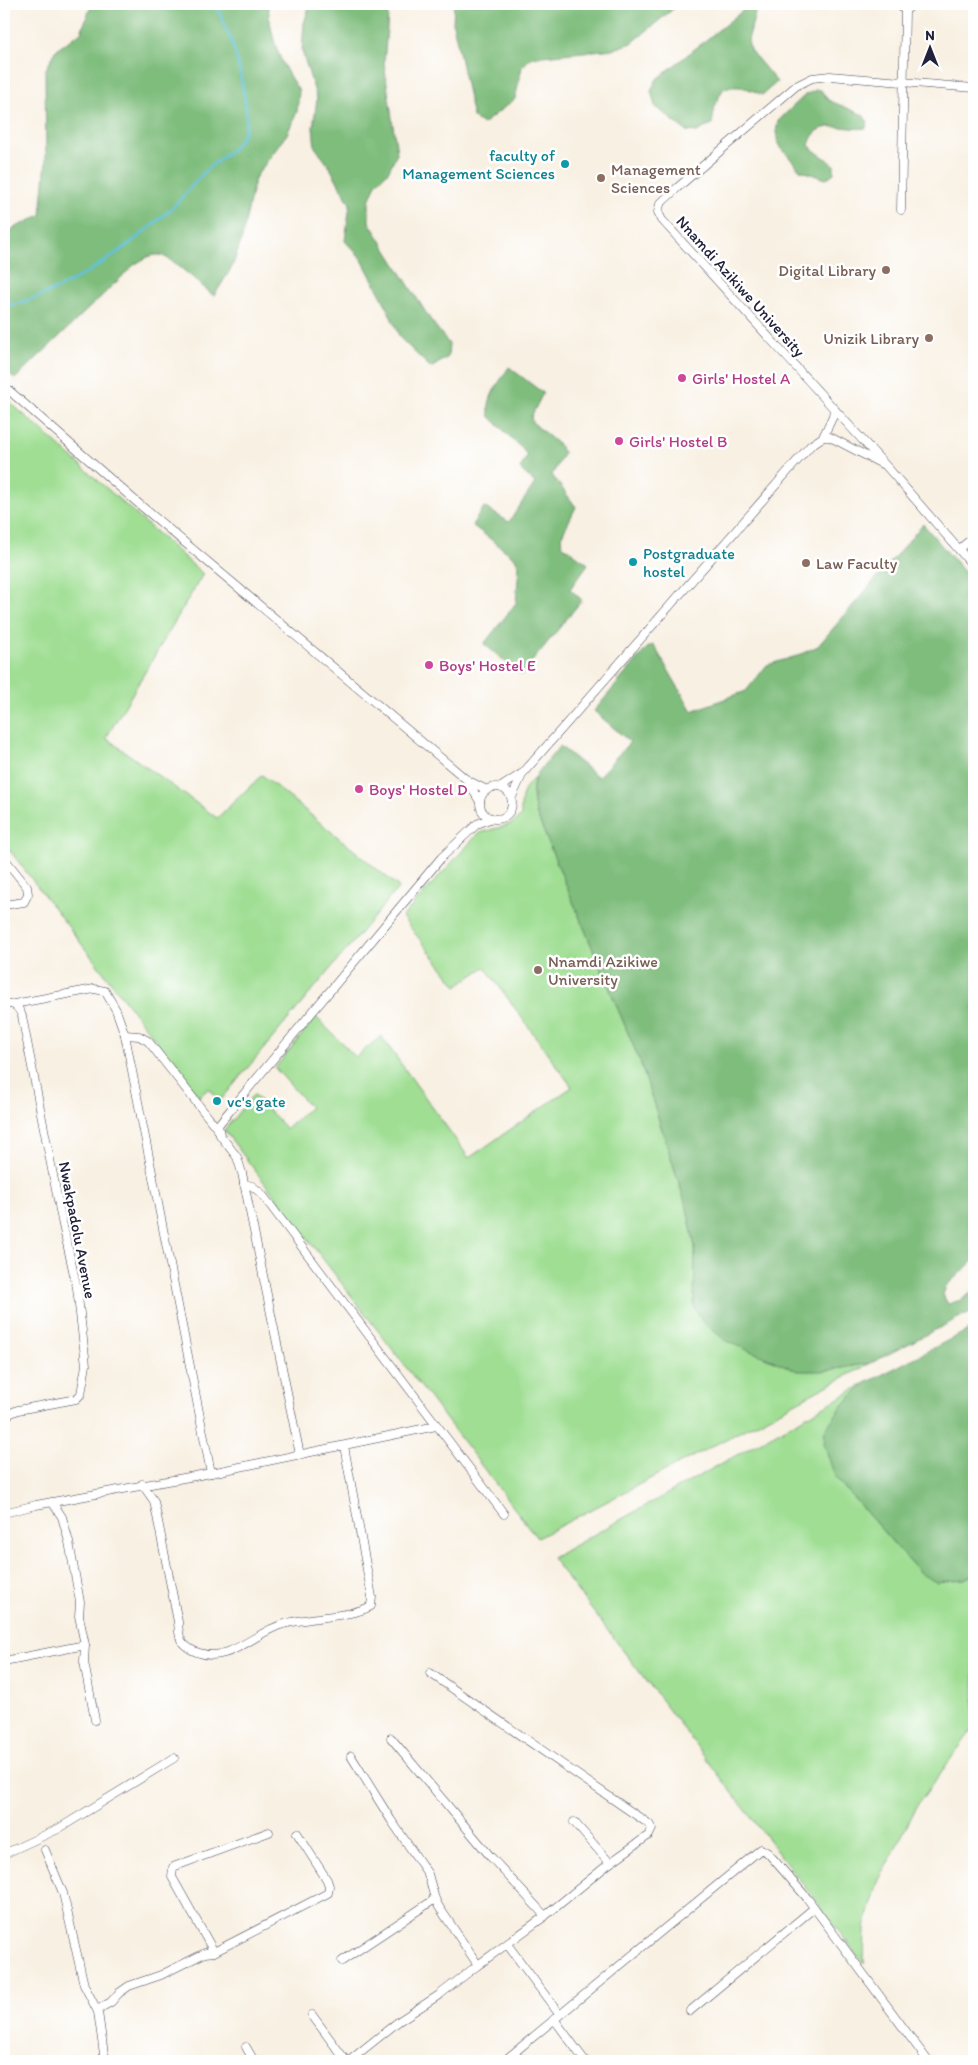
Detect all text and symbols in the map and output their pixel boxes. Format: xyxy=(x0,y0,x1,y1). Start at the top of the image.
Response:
north arrow xyxy=(906,22,956,72)
text: N xyxy=(925,27,935,44)
place label: faculty of Management Sciences xyxy=(402,146,556,183)
marker: faculty of Management Sciences xyxy=(559,158,571,170)
place label: Management Sciences xyxy=(611,160,701,197)
marker: Management Sciences xyxy=(595,172,607,184)
street label: Nnamdi Azikiwe University xyxy=(672,212,809,361)
place label: Digital Library xyxy=(778,261,876,280)
marker: Digital Library xyxy=(880,264,892,276)
place label: Unizik Library xyxy=(823,329,919,348)
marker: Unizik Library xyxy=(923,332,935,344)
place label: Girls' Hostel A xyxy=(692,369,790,388)
marker: Girls' Hostel A xyxy=(676,372,688,384)
place label: Girls' Hostel B xyxy=(629,432,727,451)
marker: Girls' Hostel B xyxy=(613,435,625,447)
place label: Postgraduate hostel xyxy=(643,544,735,581)
place label: Law Faculty xyxy=(816,554,898,573)
marker: Postgraduate hostel xyxy=(627,556,639,568)
marker: Law Faculty xyxy=(800,557,812,569)
place label: Boys' Hostel E xyxy=(439,656,536,675)
marker: Boys' Hostel E xyxy=(423,659,435,671)
place label: Boys' Hostel D xyxy=(369,780,468,799)
marker: Boys' Hostel D xyxy=(353,783,365,795)
place label: Nnamdi Azikiwe University xyxy=(548,952,658,989)
marker: Nnamdi Azikiwe University xyxy=(532,964,544,976)
place label: vc's gate xyxy=(227,1092,286,1111)
marker: vc's gate xyxy=(211,1095,223,1107)
street label: Nwakpadolu Avenue xyxy=(55,1160,100,1300)

